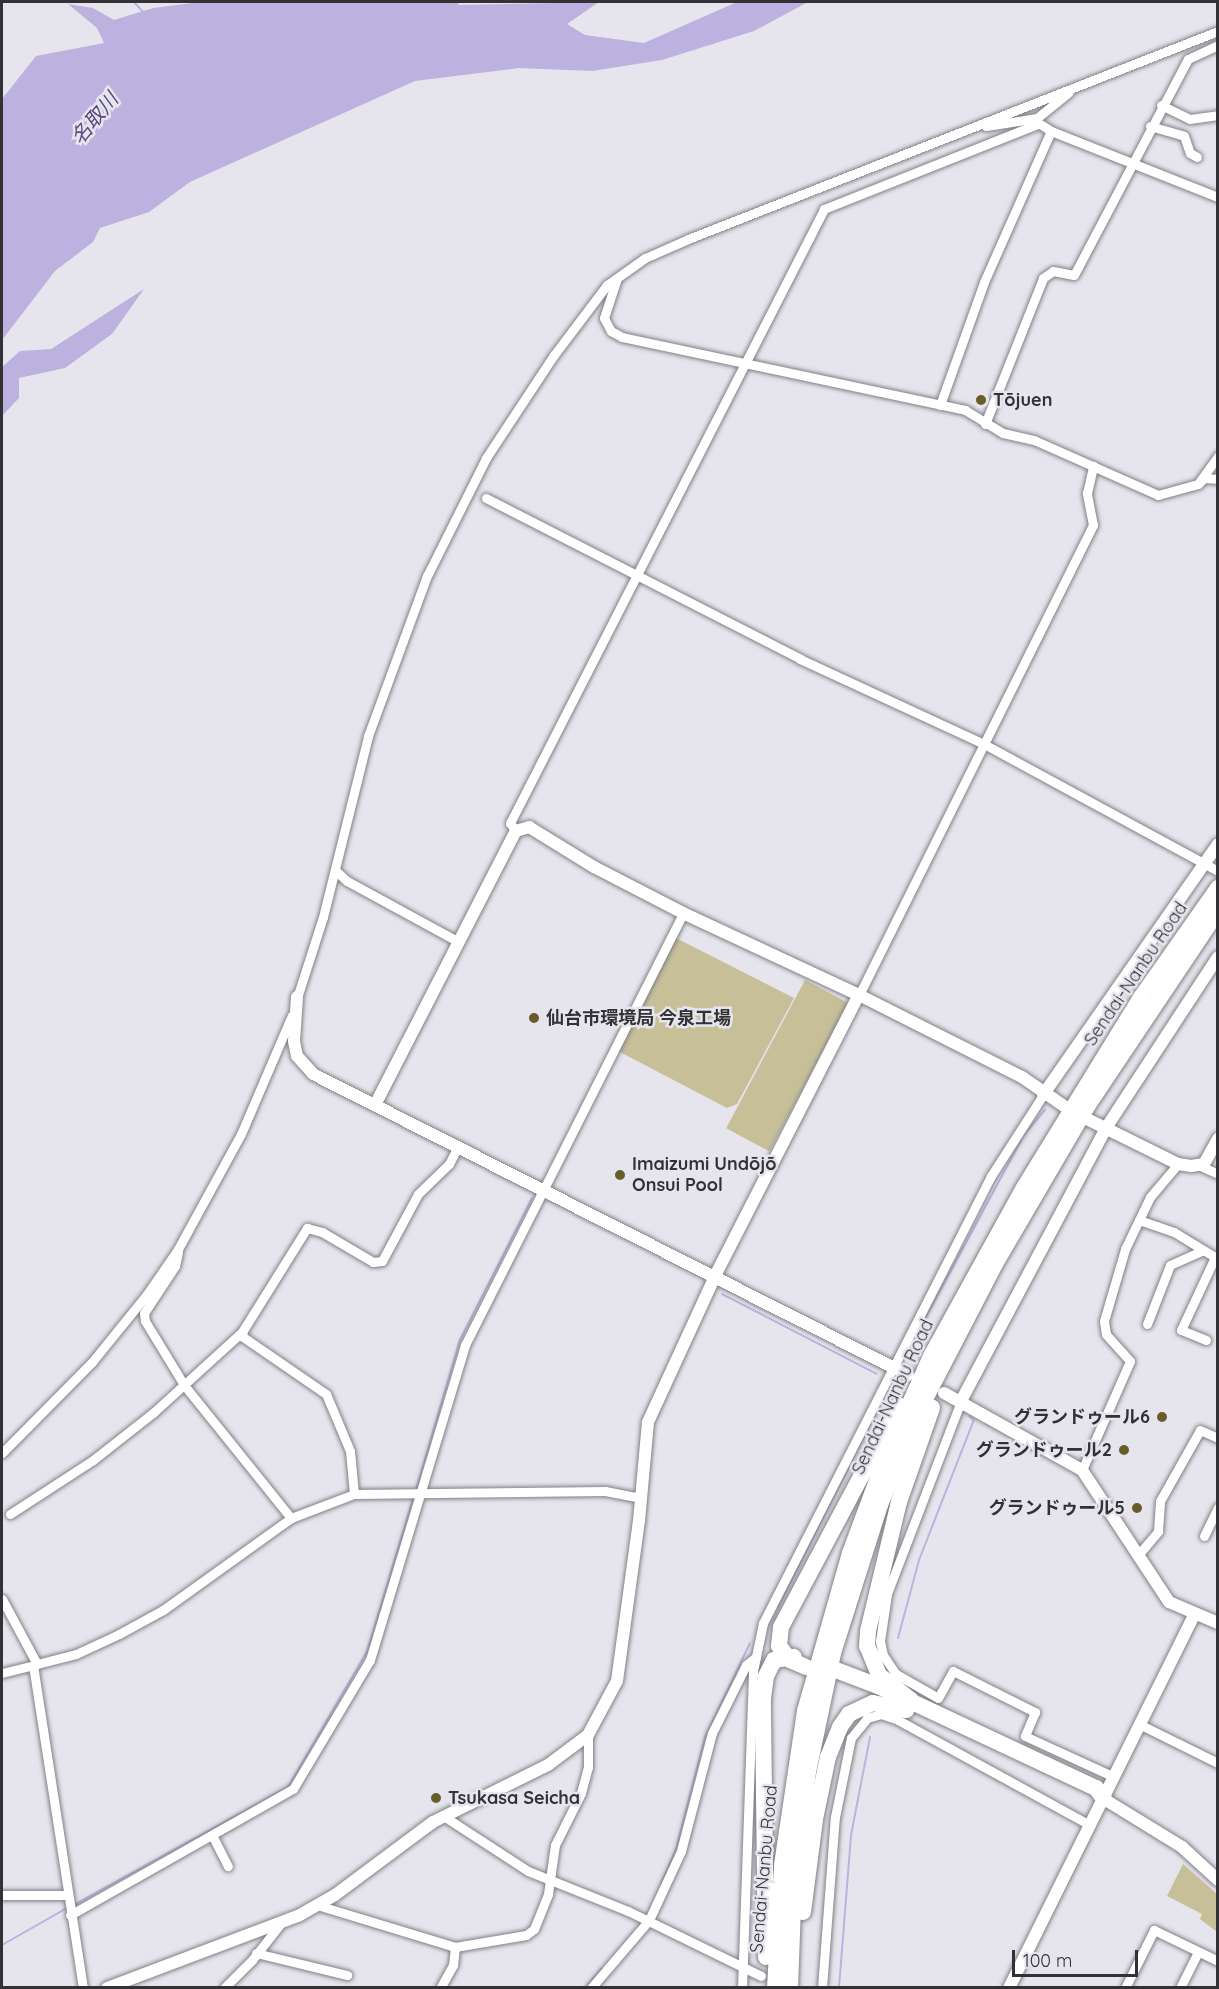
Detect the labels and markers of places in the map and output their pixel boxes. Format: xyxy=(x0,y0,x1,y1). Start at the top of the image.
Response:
place label: Tōjuen xyxy=(993,389,1052,411)
marker: Tōjuen xyxy=(974,393,988,407)
place label: 仙台市環境局 今泉工場 xyxy=(546,1007,731,1029)
marker: 仙台市環境局 今泉工場 xyxy=(527,1011,541,1025)
place label: Imaizumi Undōjō Onsui Pool xyxy=(632,1154,776,1196)
marker: Imaizumi Undōjō Onsui Pool xyxy=(613,1168,627,1182)
place label: グランドゥール6 xyxy=(1014,1406,1150,1428)
marker: グランドゥール6 xyxy=(1155,1410,1169,1424)
place label: グランドゥール2 xyxy=(976,1439,1112,1461)
marker: グランドゥール2 xyxy=(1117,1443,1131,1457)
place label: グランドゥール5 xyxy=(989,1497,1125,1519)
marker: グランドゥール5 xyxy=(1130,1501,1144,1515)
place label: Tsukasa Seicha xyxy=(448,1787,580,1809)
marker: Tsukasa Seicha xyxy=(429,1791,443,1805)

